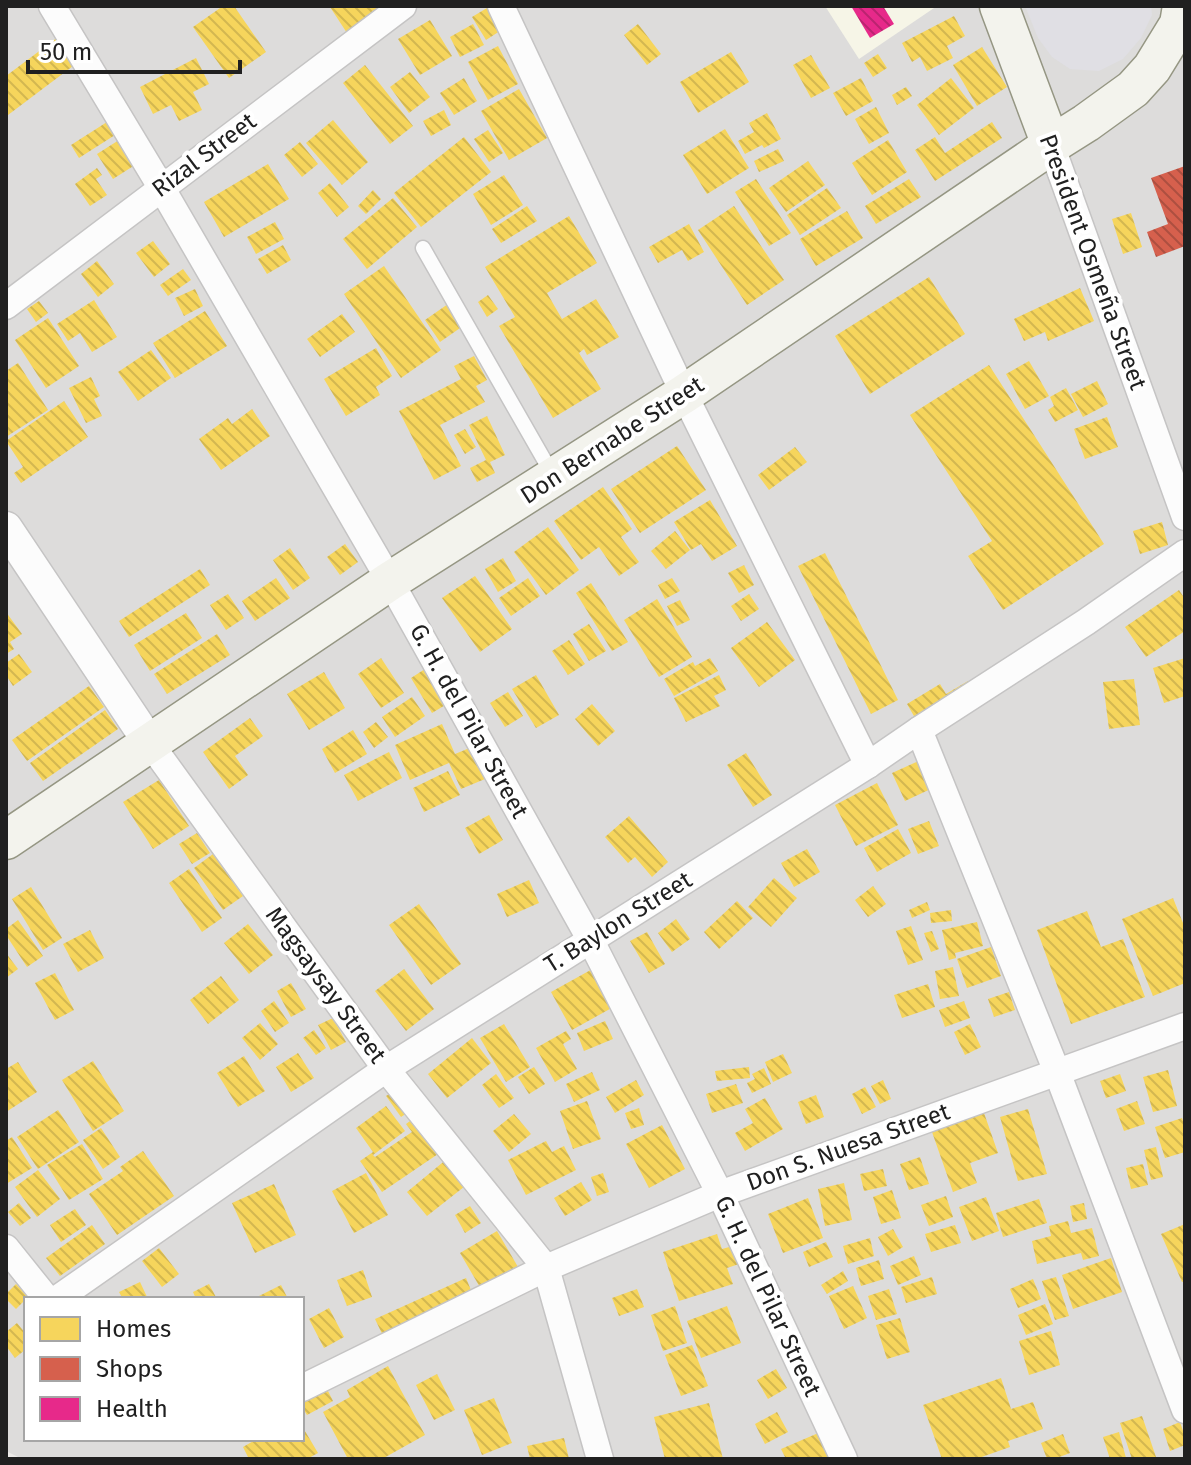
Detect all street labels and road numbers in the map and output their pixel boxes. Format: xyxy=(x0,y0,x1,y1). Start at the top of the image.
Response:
street label: Rizal Street xyxy=(147,107,262,203)
street label: President Osmeña Street xyxy=(1034,131,1152,394)
street label: Don Bernabe Street xyxy=(515,370,709,510)
street label: G. H. del Pilar Street xyxy=(404,619,534,823)
street label: T. Baylon Street xyxy=(539,865,697,979)
street label: Magsaysay Street xyxy=(260,902,392,1069)
street label: Don S. Nuesa Street xyxy=(743,1097,954,1197)
street label: G. H. del Pilar Street xyxy=(709,1191,827,1401)

